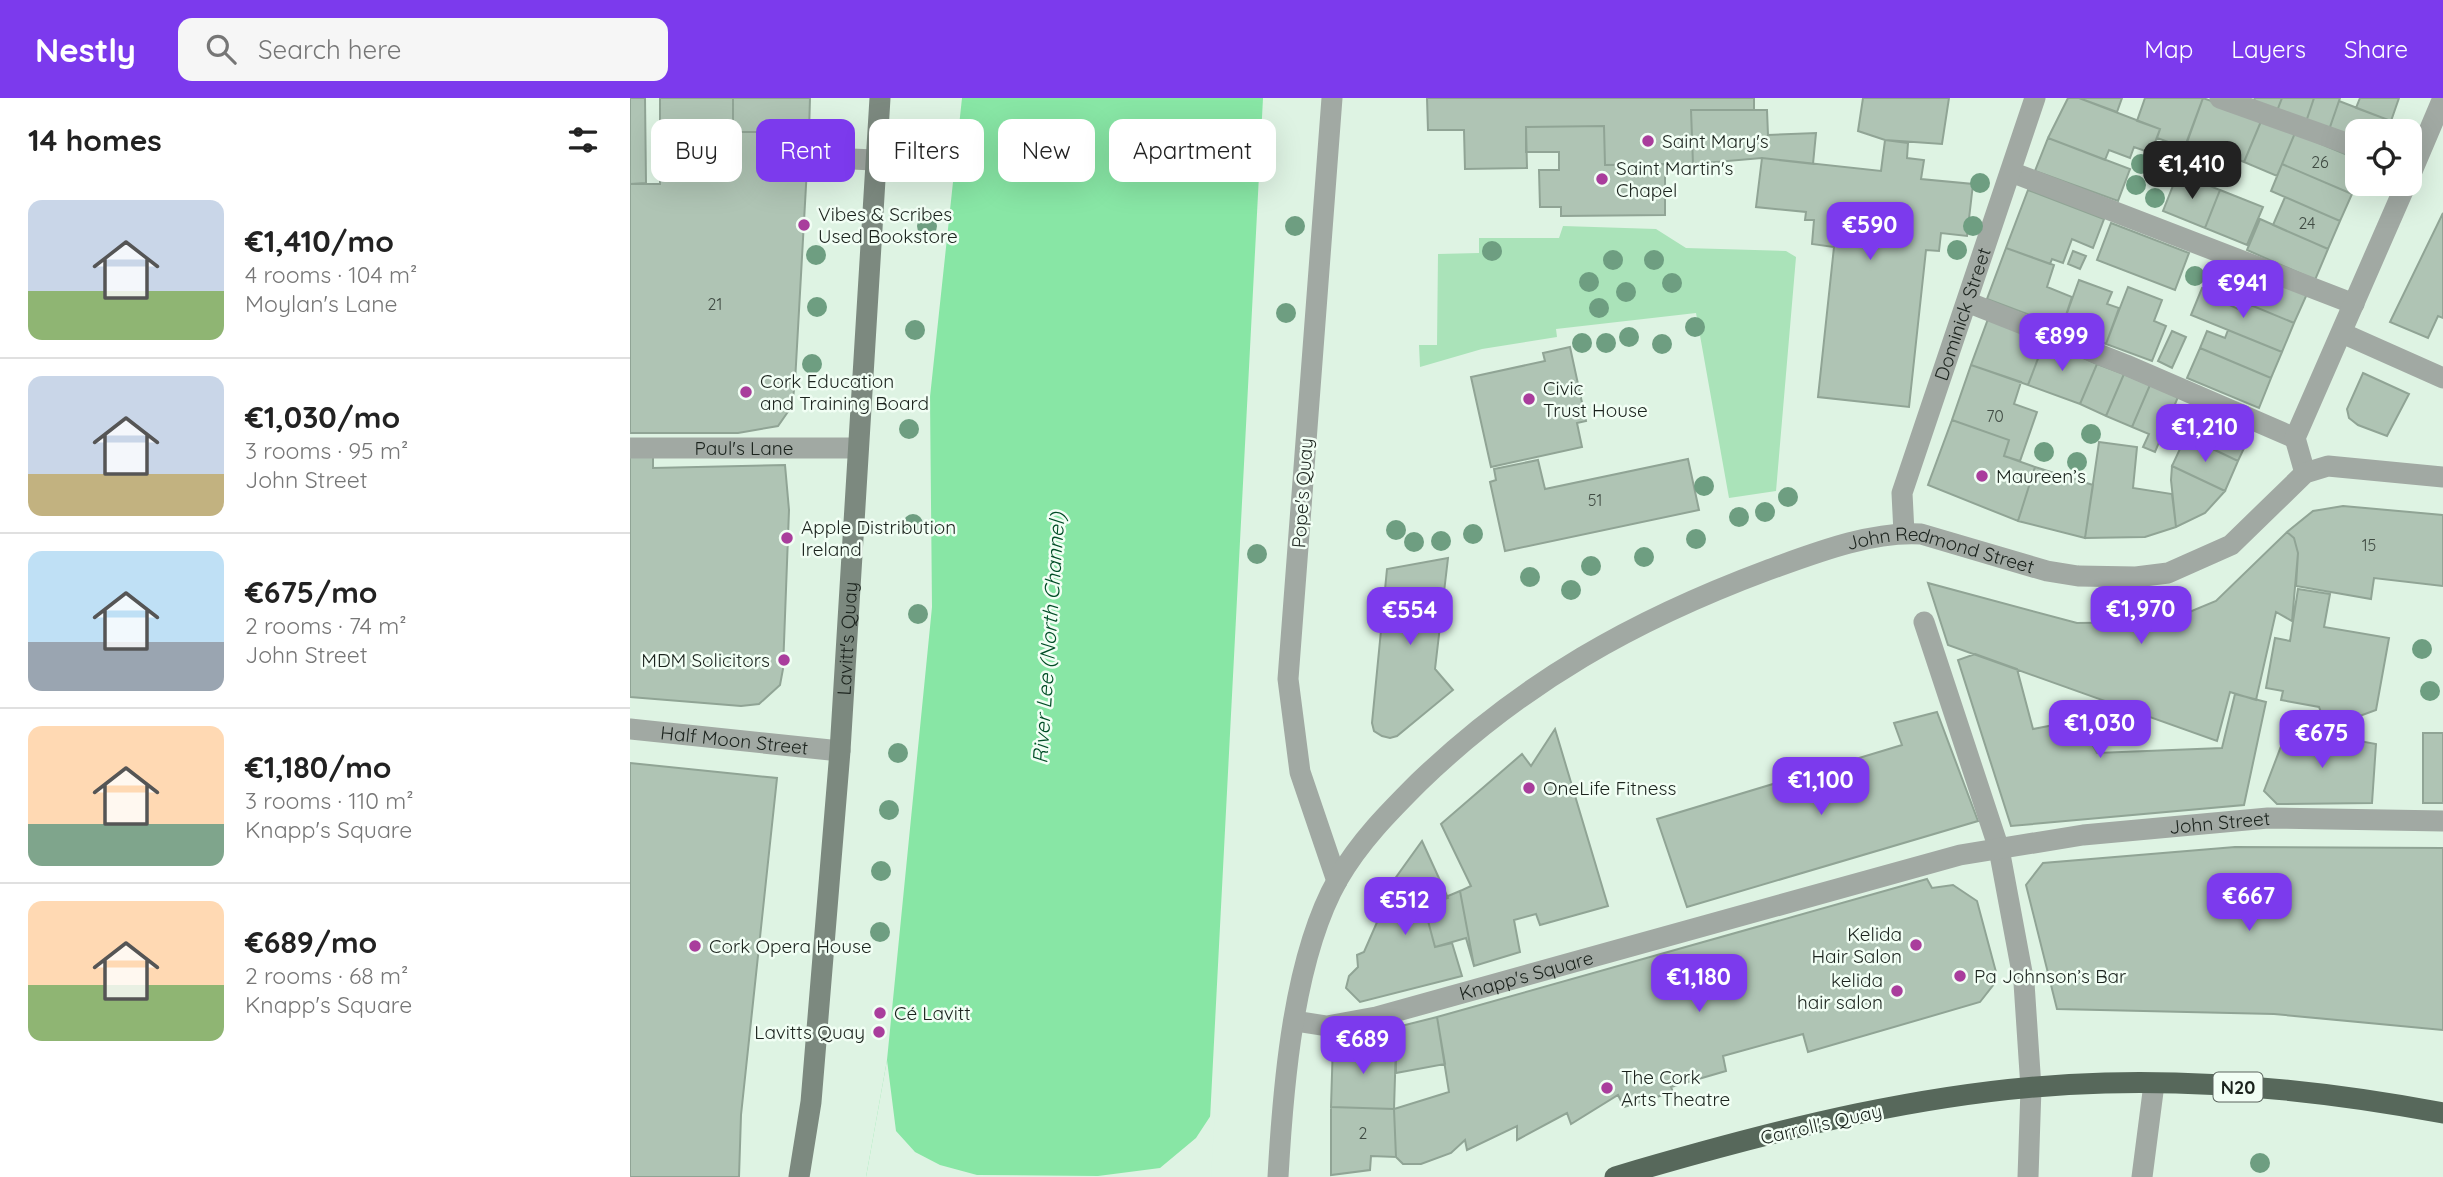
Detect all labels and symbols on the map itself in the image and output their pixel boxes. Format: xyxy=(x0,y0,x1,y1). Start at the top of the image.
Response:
place label: Saint Mary's xyxy=(1662,129,1769,153)
marker: Saint Mary's xyxy=(1640,133,1656,149)
pin: €1,410 xyxy=(2135,141,2249,201)
house number: 26 xyxy=(2311,152,2329,172)
place label: Saint Martin's Chapel xyxy=(1616,156,1734,202)
marker: Saint Martin's Chapel xyxy=(1594,171,1610,187)
place label: Vibes & Scribes Used Bookstore xyxy=(818,202,958,248)
pin: €590 xyxy=(1829,202,1911,262)
house number: 24 xyxy=(2298,213,2316,233)
marker: Vibes & Scribes Used Bookstore xyxy=(796,217,812,233)
street label: Dominick Street xyxy=(1929,244,1996,384)
pin: €941 xyxy=(2202,260,2284,320)
house number: 21 xyxy=(708,294,722,314)
pin: €899 xyxy=(2021,314,2103,373)
place label: Cork Education and Training Board xyxy=(760,369,929,415)
place label: Civic Trust House xyxy=(1543,376,1648,422)
marker: Cork Education and Training Board xyxy=(738,384,754,400)
marker: Civic Trust House xyxy=(1521,391,1537,407)
pin: €1,210 xyxy=(2148,404,2262,464)
house number: 70 xyxy=(1986,406,2004,426)
street label: Paul's Lane xyxy=(695,436,793,460)
street label: Pope's Quay xyxy=(1286,437,1318,549)
place label: Maureen’s xyxy=(1996,464,2086,488)
marker: Maureen’s xyxy=(1974,468,1990,484)
house number: 51 xyxy=(1588,490,1602,510)
water label: River Lee (North Channel) xyxy=(1026,510,1070,764)
place label: Apple Distribution Ireland xyxy=(801,515,956,561)
street label: John Redmond Street xyxy=(1844,522,2037,579)
marker: Apple Distribution Ireland xyxy=(779,530,795,546)
house number: 15 xyxy=(2362,535,2376,555)
street label: Lavitt's Quay xyxy=(831,581,862,696)
pin: €1,970 xyxy=(2084,587,2198,646)
pin: €554 xyxy=(1369,588,1451,647)
place label: MDM Solicitors xyxy=(641,648,770,672)
marker: MDM Solicitors xyxy=(776,652,792,668)
pin: €1,030 xyxy=(2043,700,2157,760)
pin: €675 xyxy=(2281,710,2363,770)
street label: Half Moon Street xyxy=(659,720,810,760)
pin: €1,100 xyxy=(1764,758,1878,817)
place label: OneLife Fitness xyxy=(1543,776,1676,800)
marker: OneLife Fitness xyxy=(1521,780,1537,796)
street label: John Street xyxy=(2168,806,2271,839)
pin: €667 xyxy=(2208,874,2290,933)
pin: €512 xyxy=(1364,878,1446,937)
place label: Kelida Hair Salon xyxy=(1811,922,1902,968)
place label: Cork Opera House xyxy=(709,934,872,958)
marker: Kelida Hair Salon xyxy=(1908,937,1924,953)
marker: Cork Opera House xyxy=(687,938,703,954)
street label: Knapp's Square xyxy=(1456,945,1596,1005)
pin: €1,180 xyxy=(1642,954,1756,1014)
place label: Pa Johnson’s Bar xyxy=(1974,964,2127,988)
place label: kelida hair salon xyxy=(1797,968,1883,1014)
marker: Pa Johnson’s Bar xyxy=(1952,968,1968,984)
marker: kelida hair salon xyxy=(1889,983,1905,999)
place label: Cé Lavitt xyxy=(894,1001,971,1025)
marker: Cé Lavitt xyxy=(872,1005,888,1021)
pin: €689 xyxy=(1322,1016,1404,1076)
place label: Lavitts Quay xyxy=(754,1020,865,1044)
marker: Lavitts Quay xyxy=(871,1024,887,1040)
place label: The Cork Arts Theatre xyxy=(1621,1065,1730,1111)
road number: N20 xyxy=(2214,1072,2262,1102)
marker: The Cork Arts Theatre xyxy=(1599,1080,1615,1096)
street label: Carroll's Quay xyxy=(1758,1098,1884,1150)
house number: 2 xyxy=(1359,1123,1368,1143)

